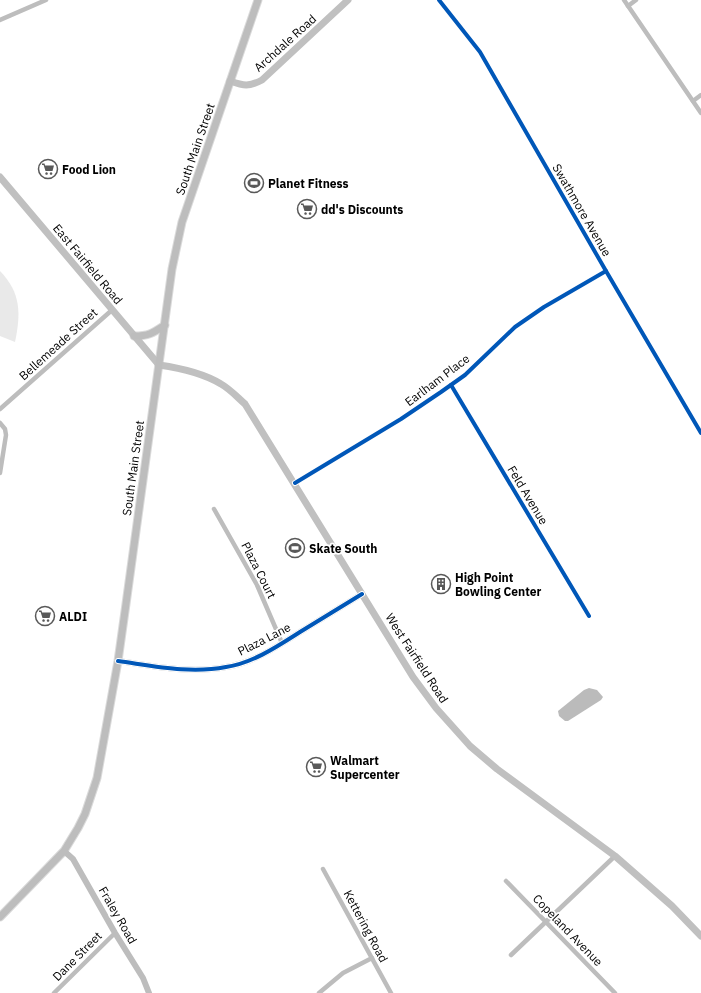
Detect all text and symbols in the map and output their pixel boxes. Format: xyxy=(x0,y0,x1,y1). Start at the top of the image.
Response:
street label: Archdale Road xyxy=(251,11,319,75)
street label: South Main Street xyxy=(172,101,218,197)
supermarket icon: Food Lion xyxy=(37,158,59,180)
street label: Swathmore Avenue xyxy=(549,161,615,259)
place label: Food Lion xyxy=(62,162,116,177)
sports icon: Planet Fitness xyxy=(243,172,265,194)
place label: Planet Fitness xyxy=(268,176,349,191)
supermarket icon: dd's Discounts xyxy=(296,198,318,220)
place label: dd's Discounts xyxy=(321,202,403,217)
street label: East Fairfield Road xyxy=(50,221,126,307)
street label: Bellemeade Street xyxy=(16,305,100,383)
street label: Earlham Place xyxy=(402,351,473,409)
street label: South Main Street xyxy=(119,419,147,517)
street label: Feld Avenue xyxy=(505,463,552,528)
sports icon: Skate South xyxy=(284,537,306,559)
street label: Plaza Court xyxy=(238,539,280,601)
place label: Skate South xyxy=(309,541,377,556)
place label: High Point Bowling Center xyxy=(455,570,541,599)
building icon: High Point Bowling Center xyxy=(430,573,452,595)
supermarket icon: ALDI xyxy=(34,605,56,627)
place label: ALDI xyxy=(59,609,87,624)
street label: West Fairfield Road xyxy=(382,610,452,706)
street label: Plaza Lane xyxy=(235,619,293,659)
place label: Walmart Supercenter xyxy=(330,753,400,782)
supermarket icon: Walmart Supercenter xyxy=(305,756,327,778)
street label: Fraley Road xyxy=(96,884,140,946)
street label: Kettering Road xyxy=(341,887,391,965)
street label: Copeland Avenue xyxy=(530,891,606,969)
street label: Dane Street xyxy=(49,928,105,984)

